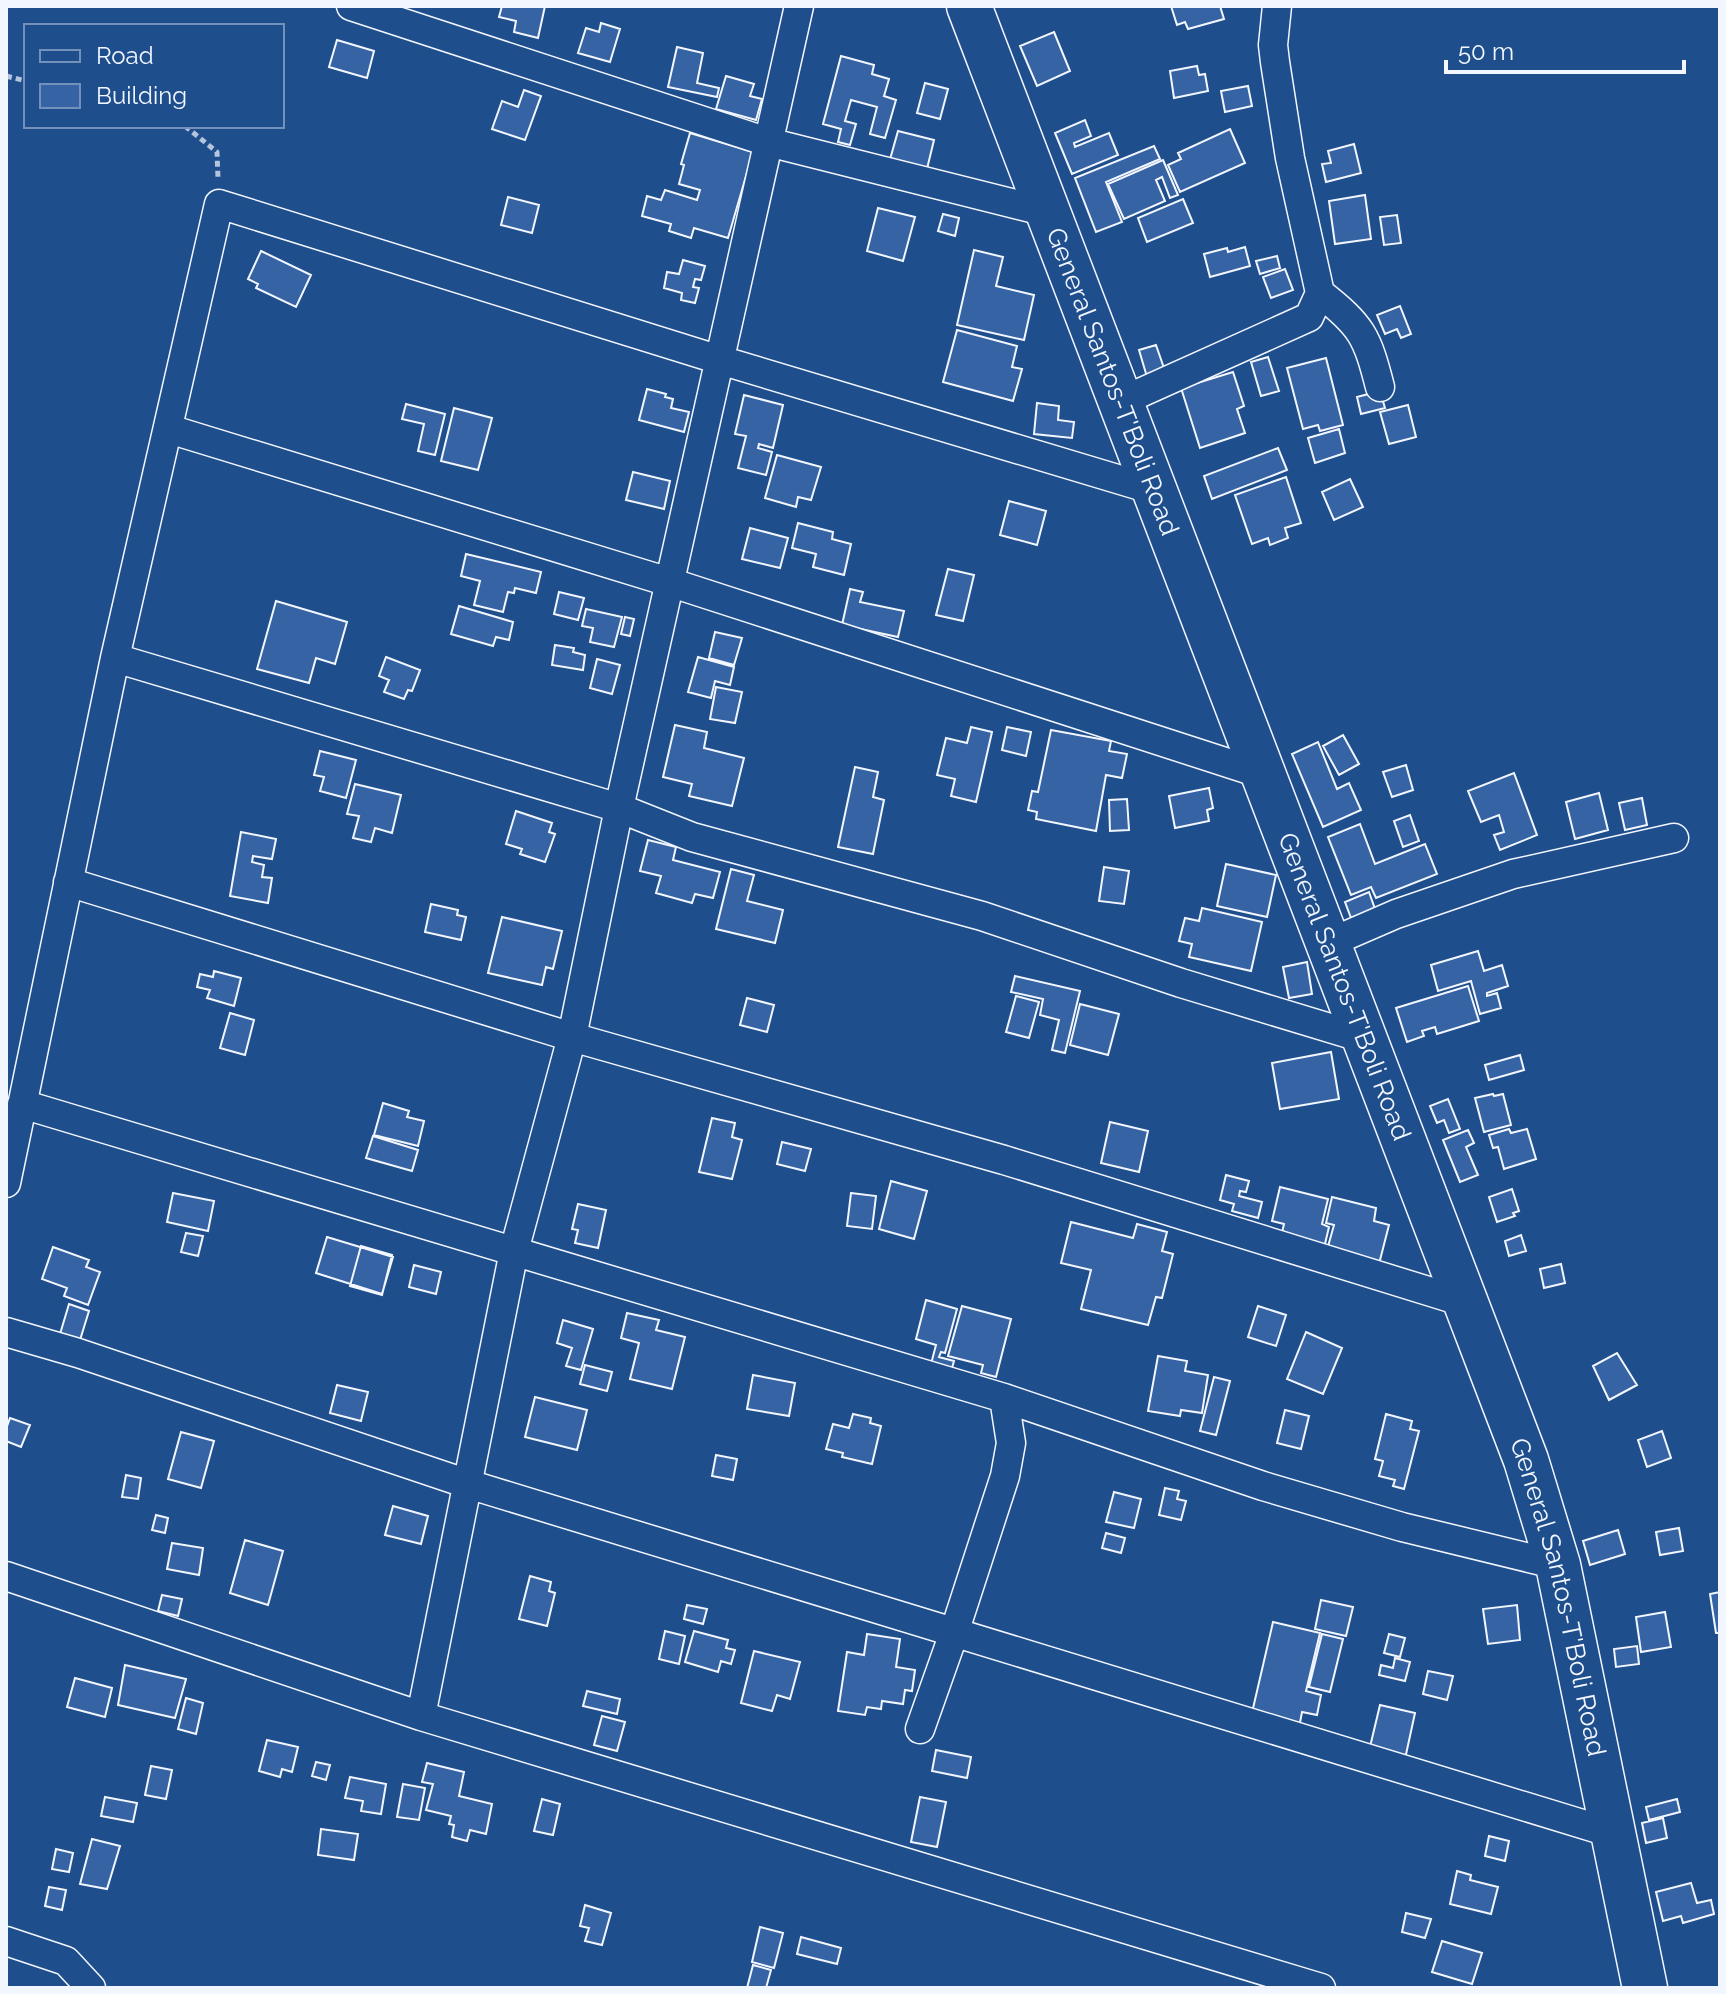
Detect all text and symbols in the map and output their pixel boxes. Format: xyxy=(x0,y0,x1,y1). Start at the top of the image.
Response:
legend xyxy=(24,24,284,128)
scale bar xyxy=(1446,24,1684,74)
text: 50 m xyxy=(1458,37,1514,66)
text: Road xyxy=(96,41,154,70)
text: Building xyxy=(96,81,187,110)
street label: General Santos-T'Boli Road xyxy=(1040,223,1185,539)
street label: General Santos-T'Boli Road xyxy=(1272,828,1417,1145)
street label: General Santos-T'Boli Road xyxy=(1504,1434,1612,1759)

